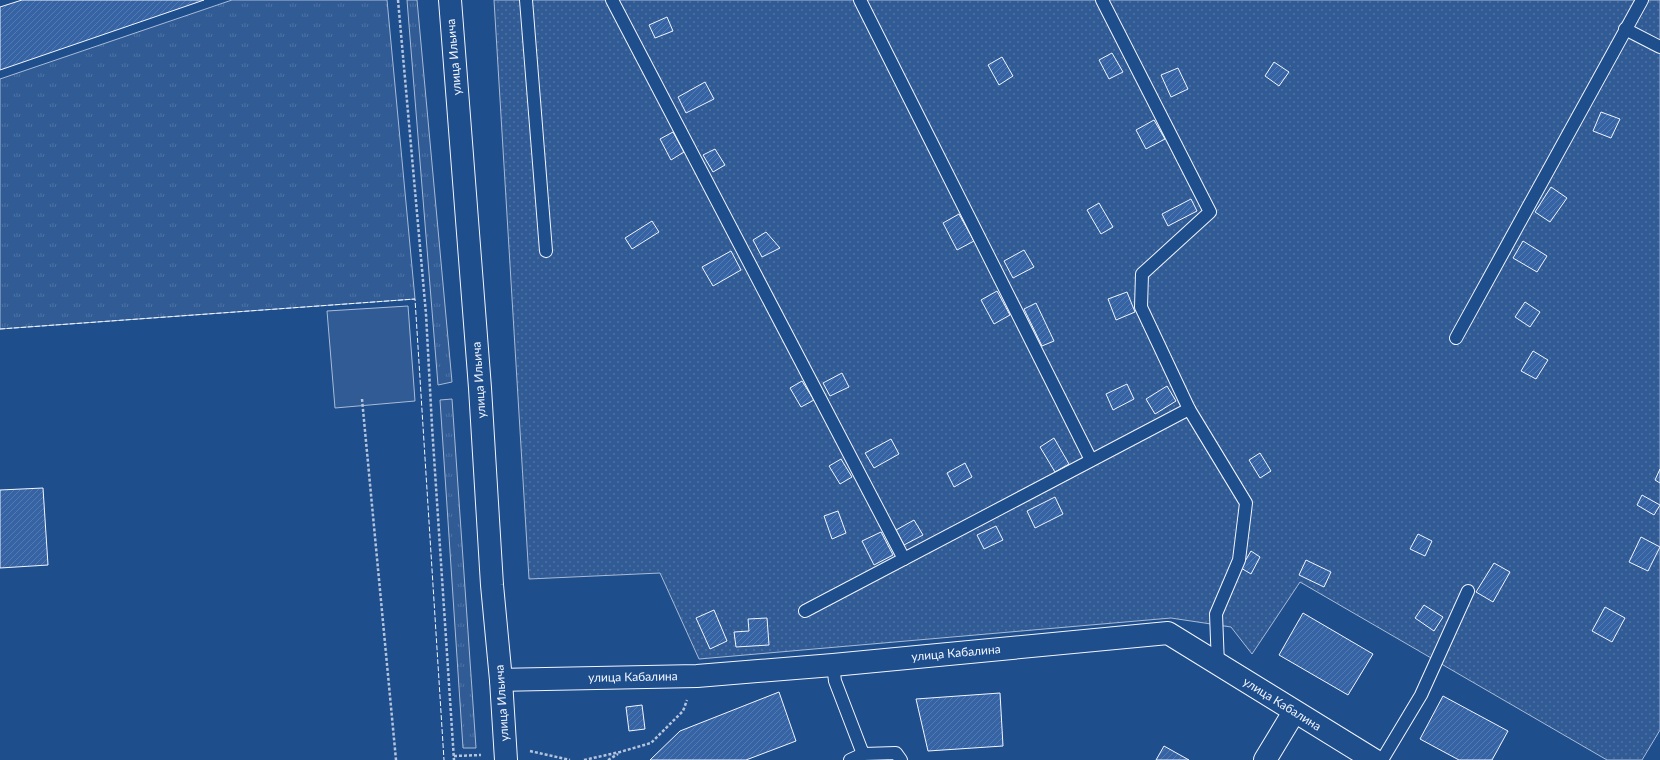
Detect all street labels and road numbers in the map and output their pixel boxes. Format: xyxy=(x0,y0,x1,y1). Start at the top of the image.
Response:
street label: улица Ильича xyxy=(443,18,464,96)
street label: улица Ильича xyxy=(468,341,489,419)
street label: улица Кабалина xyxy=(911,641,1001,664)
street label: улица Ильича xyxy=(491,664,512,742)
street label: улица Кабалина xyxy=(588,668,678,685)
street label: улица Кабалина xyxy=(1240,674,1324,734)

